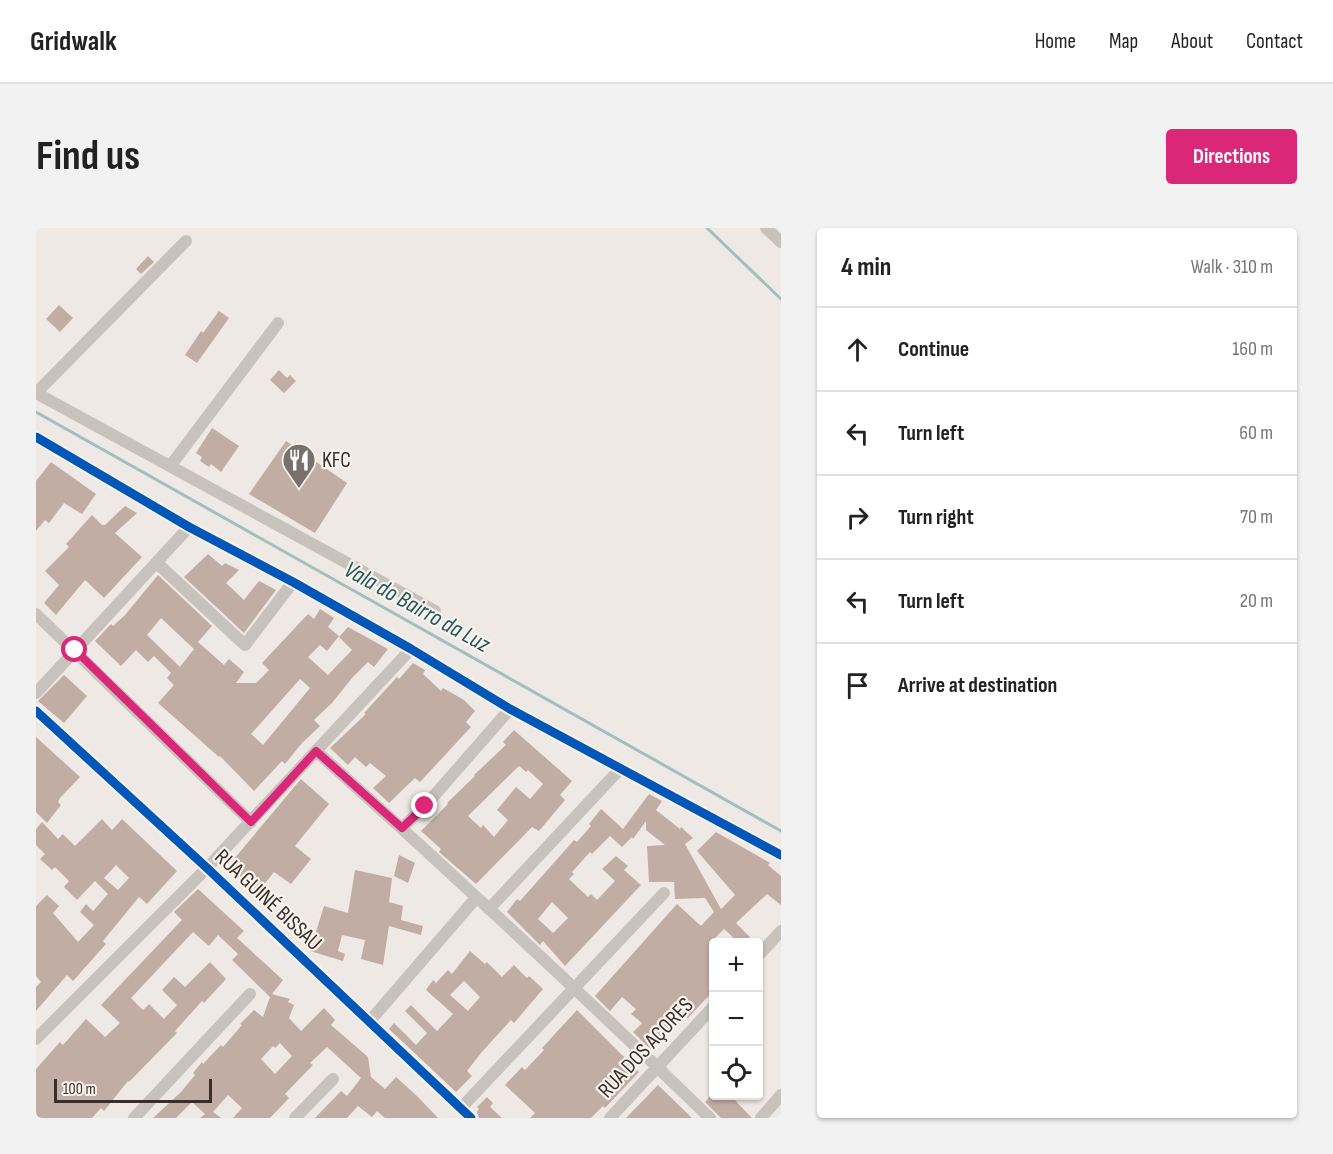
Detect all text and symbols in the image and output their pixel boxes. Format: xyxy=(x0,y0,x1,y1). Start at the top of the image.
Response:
text: Gridwalk xyxy=(30,25,117,58)
text: Home xyxy=(1035,29,1076,54)
text: Map xyxy=(1109,29,1138,54)
text: About xyxy=(1171,29,1213,54)
text: Contact xyxy=(1246,29,1303,54)
button: Directions xyxy=(1166,129,1297,184)
text: Find us xyxy=(36,131,140,182)
text: 4 min xyxy=(841,252,891,283)
text: Walk · 310 m xyxy=(1191,255,1273,279)
icon: ahead xyxy=(841,333,874,366)
text: Continue xyxy=(898,336,969,363)
text: 160 m xyxy=(1232,337,1273,361)
icon: left xyxy=(841,417,874,450)
text: Turn left xyxy=(898,420,964,447)
text: 60 m xyxy=(1239,421,1273,445)
restaurant icon: KFC xyxy=(281,442,317,489)
place label: KFC xyxy=(322,447,351,474)
icon: right xyxy=(841,501,874,534)
text: Turn right xyxy=(898,504,974,531)
text: 70 m xyxy=(1240,505,1273,529)
water label: Vala do Bairro da Luz xyxy=(339,555,496,660)
icon: left xyxy=(841,585,874,618)
text: Turn left xyxy=(898,588,964,615)
text: 20 m xyxy=(1240,589,1273,613)
route start xyxy=(61,636,87,662)
icon: arrive xyxy=(841,669,874,702)
text: Arrive at destination xyxy=(898,672,1057,699)
route end xyxy=(411,792,437,818)
street label: RUA GUINÉ BISSAU xyxy=(209,844,327,956)
map controls xyxy=(709,938,763,1100)
button: + xyxy=(709,938,763,992)
street label: RUA DOS AÇORES xyxy=(593,992,699,1104)
button: − xyxy=(709,992,763,1046)
button: locate xyxy=(709,1046,763,1100)
scale bar xyxy=(54,1076,212,1104)
text: 100 m xyxy=(63,1080,96,1099)

